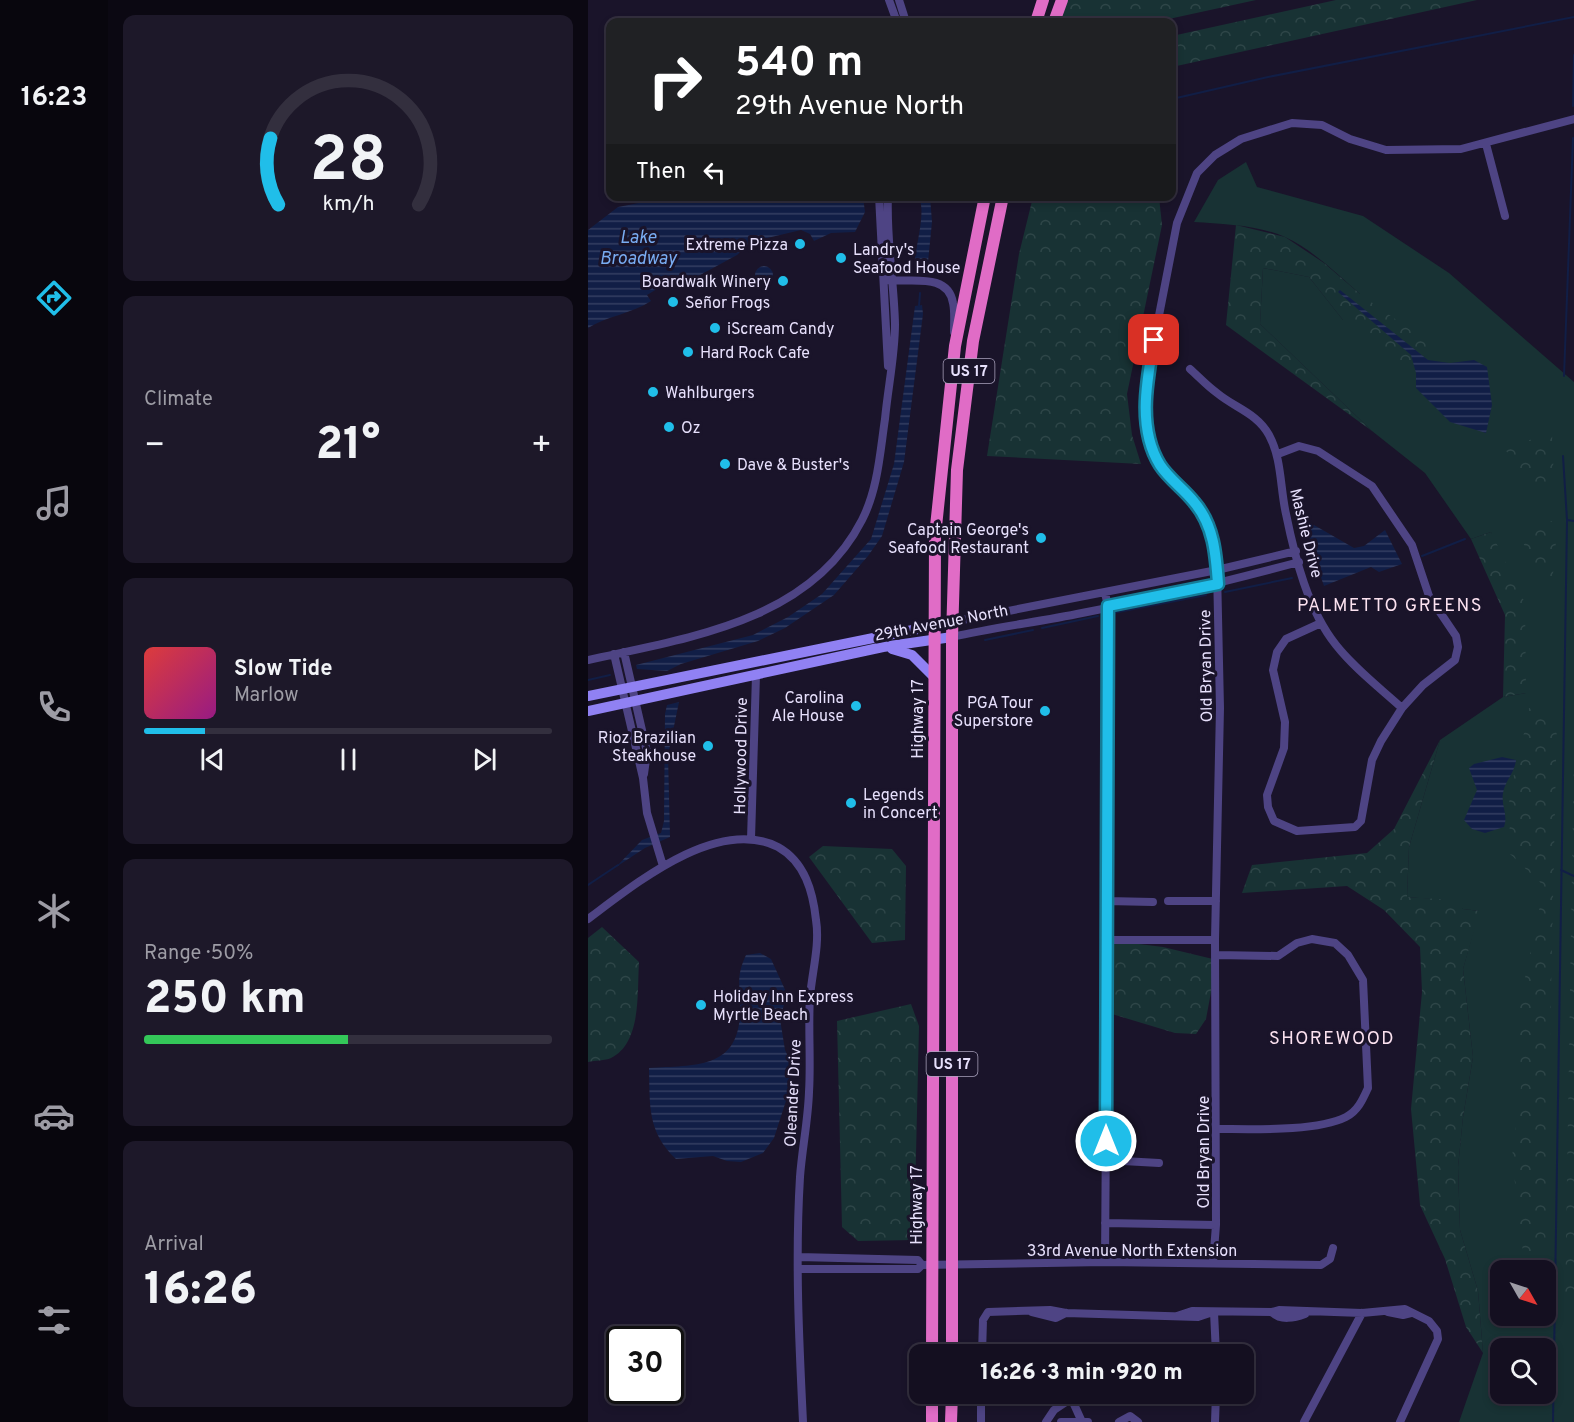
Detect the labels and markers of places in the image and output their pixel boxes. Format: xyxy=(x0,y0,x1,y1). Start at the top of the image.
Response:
place label: Extreme Pizza xyxy=(685,236,788,256)
marker: Extreme Pizza xyxy=(793,237,807,251)
place label: Landry's Seafood House xyxy=(853,241,960,279)
marker: Landry's Seafood House xyxy=(834,251,848,265)
place label: Boardwalk Winery xyxy=(642,273,771,293)
marker: Boardwalk Winery xyxy=(776,274,790,288)
place label: Señor Frogs xyxy=(685,294,770,314)
marker: Señor Frogs xyxy=(666,295,680,309)
pin xyxy=(1128,314,1179,365)
place label: iScream Candy xyxy=(727,320,834,340)
marker: iScream Candy xyxy=(708,321,722,335)
place label: Hard Rock Cafe xyxy=(700,344,810,364)
marker: Hard Rock Cafe xyxy=(681,345,695,359)
place label: Wahlburgers xyxy=(665,384,755,404)
marker: Wahlburgers xyxy=(646,385,660,399)
place label: Oz xyxy=(681,419,700,439)
marker: Oz xyxy=(662,420,676,434)
place label: Dave & Buster's xyxy=(737,456,850,476)
marker: Dave & Buster's xyxy=(718,457,732,471)
place label: Captain George's Seafood Restaurant xyxy=(888,521,1029,559)
marker: Captain George's Seafood Restaurant xyxy=(1034,531,1048,545)
place label: Carolina Ale House xyxy=(771,689,844,727)
place label: PGA Tour Superstore xyxy=(954,694,1033,732)
marker: Carolina Ale House xyxy=(849,699,863,713)
marker: PGA Tour Superstore xyxy=(1038,704,1052,718)
place label: Rioz Brazilian Steakhouse xyxy=(598,729,696,767)
marker: Rioz Brazilian Steakhouse xyxy=(701,739,715,753)
place label: Legends in Concert xyxy=(863,786,938,824)
marker: Legends in Concert xyxy=(844,796,858,810)
place label: Holiday Inn Express Myrtle Beach xyxy=(713,988,854,1026)
marker: Holiday Inn Express Myrtle Beach xyxy=(694,998,708,1012)

